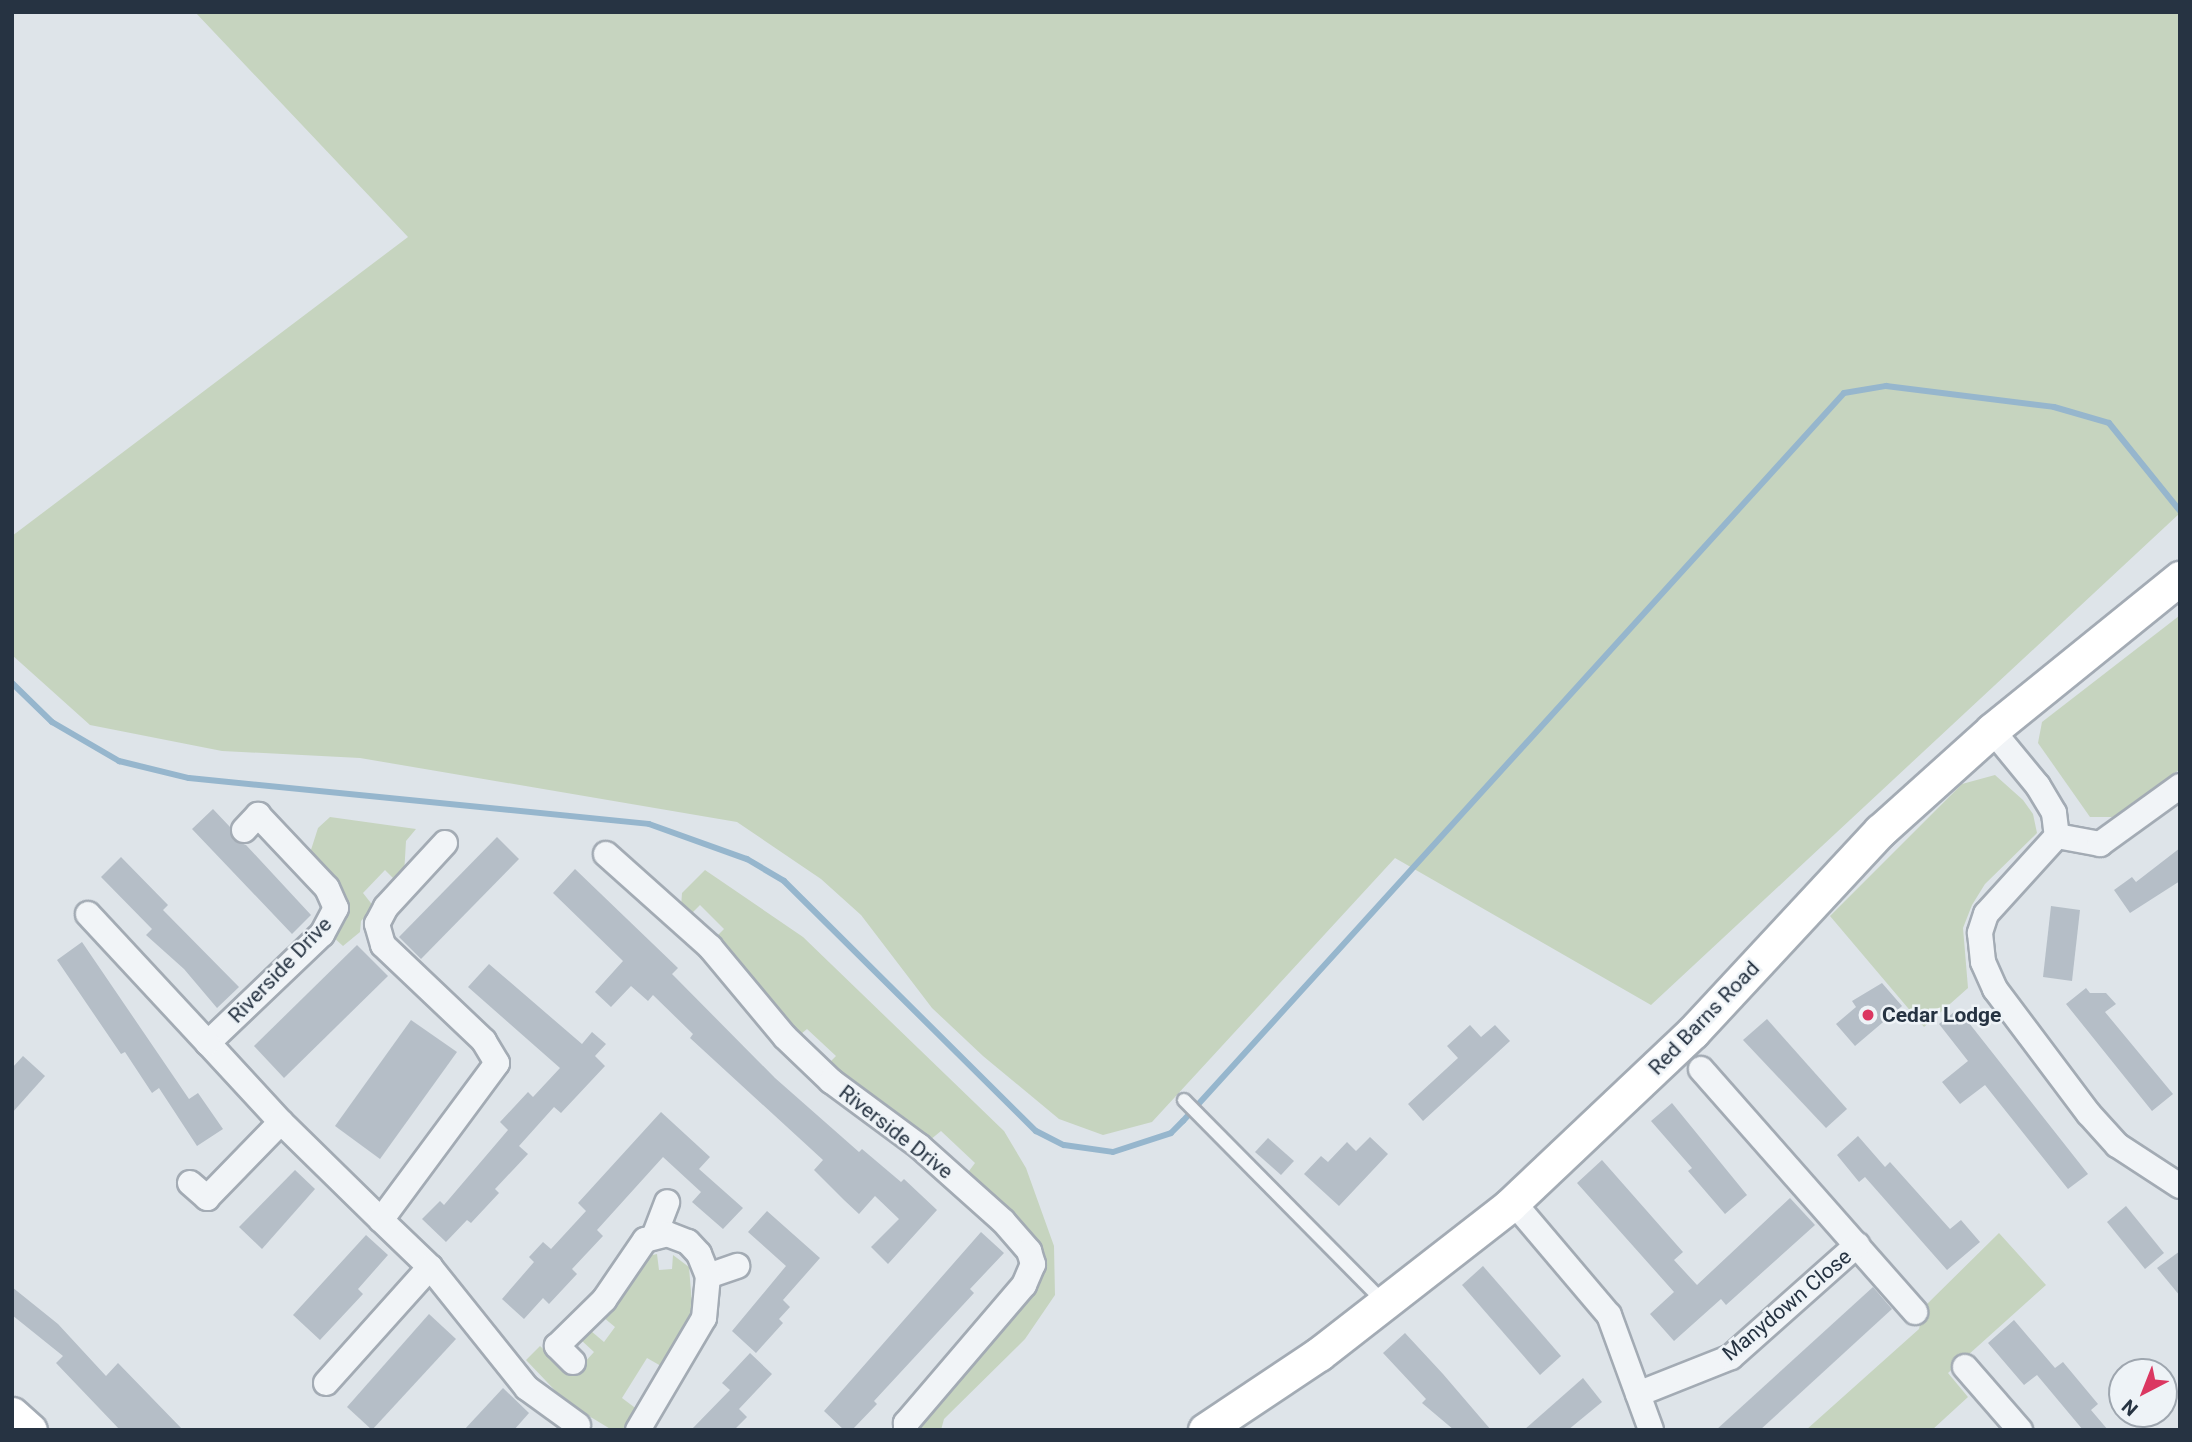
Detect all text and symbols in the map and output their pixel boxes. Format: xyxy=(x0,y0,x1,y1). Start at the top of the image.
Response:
street label: Riverside Drive xyxy=(223,912,337,1028)
street label: Red Barns Road xyxy=(1643,956,1765,1080)
place label: Cedar Lodge xyxy=(1882,1002,2001,1028)
marker: Cedar Lodge xyxy=(1860,1007,1876,1023)
street label: Riverside Drive xyxy=(834,1080,958,1184)
street label: Manydown Close xyxy=(1718,1244,1856,1366)
north arrow xyxy=(2108,1358,2178,1428)
text: N xyxy=(2117,1394,2143,1421)

